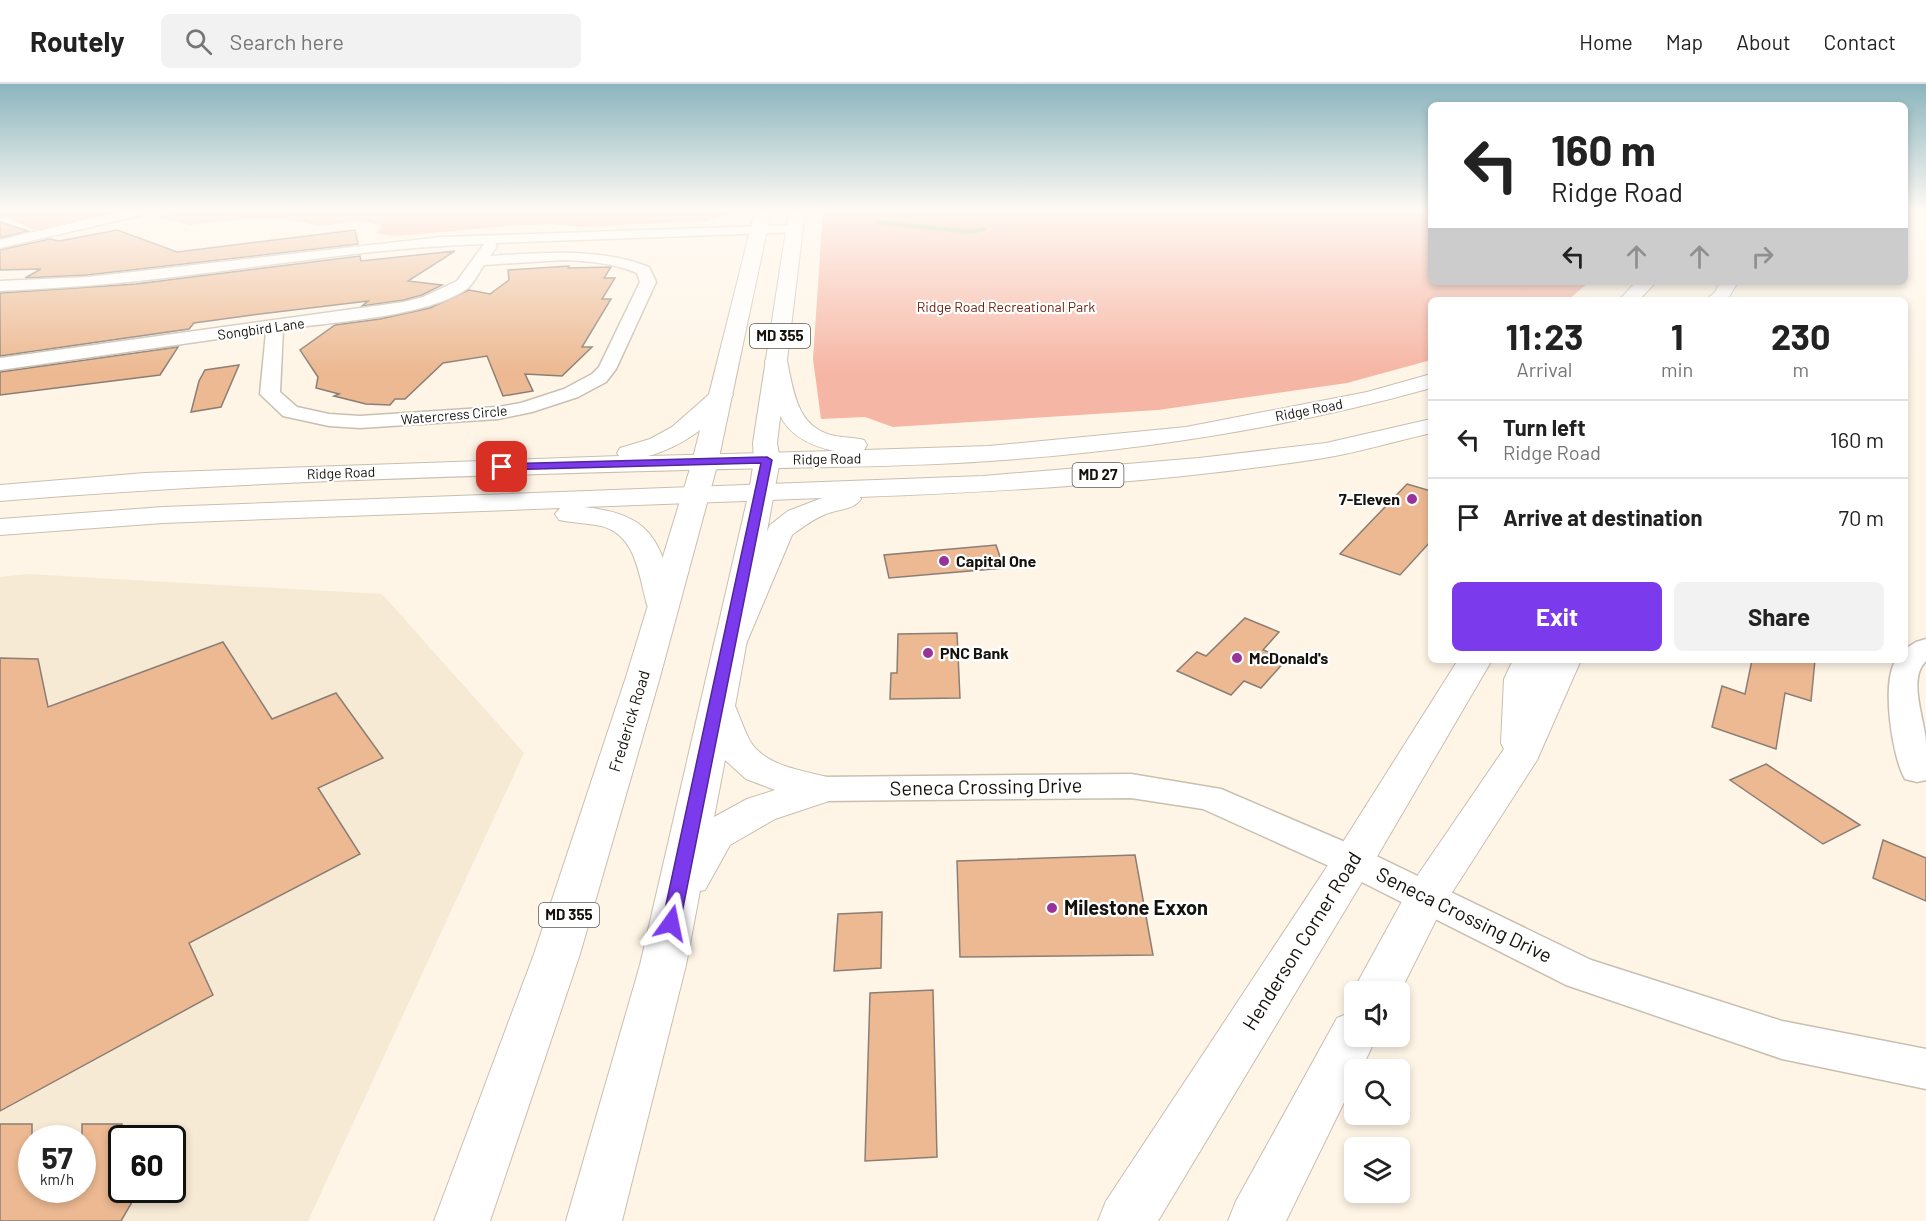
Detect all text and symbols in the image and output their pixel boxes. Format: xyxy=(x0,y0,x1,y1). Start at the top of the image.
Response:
search box xyxy=(161,14,581,68)
text: Routely xyxy=(30,24,125,58)
icon: search xyxy=(182,25,215,58)
text: Search here xyxy=(230,28,344,54)
text: Home xyxy=(1579,29,1633,54)
text: Map xyxy=(1666,29,1703,54)
text: About xyxy=(1736,29,1791,54)
text: Contact xyxy=(1824,29,1896,54)
text: 160 m xyxy=(1551,124,1656,174)
icon: left xyxy=(1452,126,1530,204)
text: Ridge Road xyxy=(1551,175,1683,207)
icon: left xyxy=(1557,240,1590,273)
icon: ahead xyxy=(1620,240,1653,273)
icon: ahead xyxy=(1683,240,1716,273)
icon: right xyxy=(1746,240,1779,273)
park label: Ridge Road Recreational Park xyxy=(917,298,1095,315)
street label: Songbird Lane xyxy=(216,314,305,343)
text: 11:23 xyxy=(1506,314,1583,357)
text: 1 xyxy=(1671,314,1684,357)
text: 230 xyxy=(1771,314,1831,357)
road number: MD 355 xyxy=(750,324,810,348)
text: Arrival xyxy=(1517,357,1572,381)
text: min xyxy=(1661,357,1693,381)
text: m xyxy=(1792,357,1809,381)
street label: Ridge Road xyxy=(1274,395,1344,424)
street label: Watercress Circle xyxy=(400,401,508,428)
text: Turn left xyxy=(1503,414,1586,440)
icon: left xyxy=(1452,423,1485,456)
text: 160 m xyxy=(1830,426,1884,452)
text: Ridge Road xyxy=(1503,440,1601,464)
pin xyxy=(476,441,527,492)
street label: Ridge Road xyxy=(793,449,861,468)
icon: arrive xyxy=(485,450,518,483)
street label: Ridge Road xyxy=(306,463,376,482)
road number: MD 27 xyxy=(1072,463,1124,487)
place label: 7-Eleven xyxy=(1339,489,1400,508)
marker: 7-Eleven xyxy=(1405,492,1419,506)
icon: arrive xyxy=(1452,501,1485,534)
text: Arrive at destination xyxy=(1503,504,1702,530)
text: 70 m xyxy=(1839,504,1884,530)
place label: Capital One xyxy=(956,551,1037,570)
marker: Capital One xyxy=(937,554,951,568)
button: Exit xyxy=(1452,582,1662,651)
button: Share xyxy=(1674,582,1884,651)
place label: PNC Bank xyxy=(940,643,1009,662)
marker: PNC Bank xyxy=(921,646,935,660)
place label: McDonald's xyxy=(1249,648,1328,667)
marker: McDonald's xyxy=(1230,651,1244,665)
street label: Frederick Road xyxy=(604,668,653,774)
street label: Seneca Crossing Drive xyxy=(890,772,1082,800)
street label: Henderson Corner Road xyxy=(1237,847,1366,1034)
street label: Seneca Crossing Drive xyxy=(1373,861,1556,967)
position arrow xyxy=(639,891,703,955)
place label: Milestone Exxon xyxy=(1064,895,1208,919)
marker: Milestone Exxon xyxy=(1045,901,1059,915)
road number: MD 355 xyxy=(539,903,599,927)
map controls xyxy=(1344,981,1410,1203)
button: sound xyxy=(1344,981,1410,1047)
button: search xyxy=(1344,1059,1410,1125)
speed limit sign: 60 xyxy=(108,1125,186,1203)
button: layers xyxy=(1344,1137,1410,1203)
text: 57 xyxy=(41,1139,73,1175)
text: km/h xyxy=(40,1170,74,1188)

